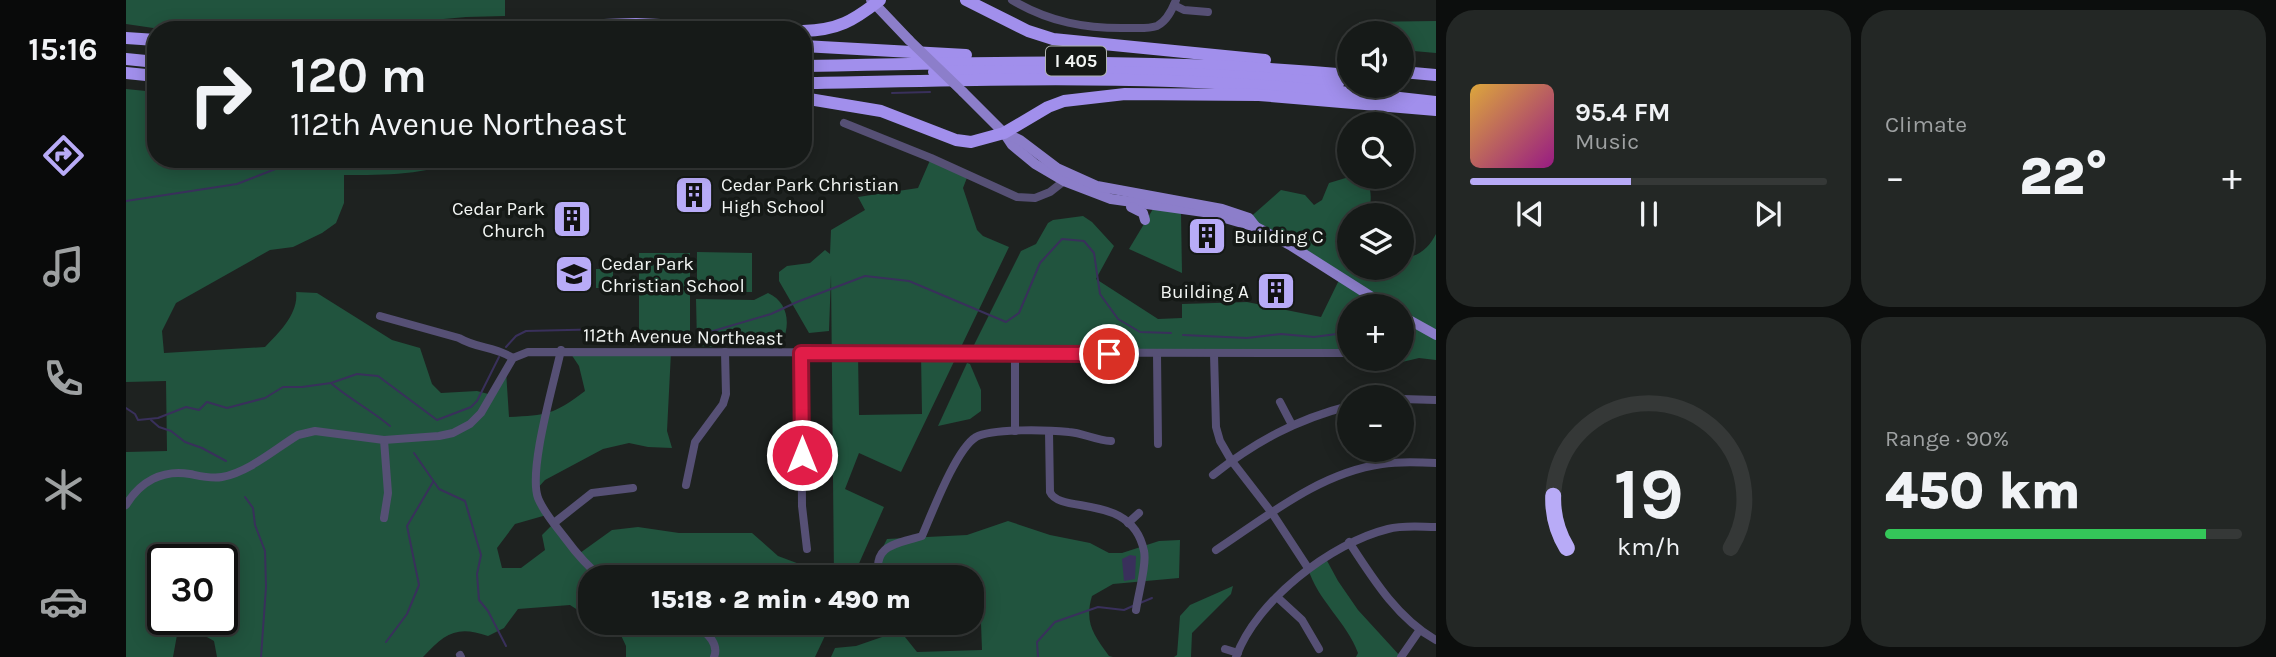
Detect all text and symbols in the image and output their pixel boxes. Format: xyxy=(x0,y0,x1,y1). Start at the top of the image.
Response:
map controls xyxy=(1337,21,1414,462)
button: sound xyxy=(1337,21,1414,98)
text: 15:16 xyxy=(28,31,98,68)
road number: I 405 xyxy=(1046,46,1106,76)
text: 120 m xyxy=(290,47,427,104)
icon: right xyxy=(175,49,266,140)
text: 95.4 FM xyxy=(1575,97,1671,128)
text: 112th Avenue Northeast xyxy=(290,106,627,143)
text: Climate xyxy=(1885,111,1967,138)
button: search xyxy=(1337,112,1414,189)
text: Music xyxy=(1575,128,1639,155)
icon: directions xyxy=(39,131,88,180)
text: 22° xyxy=(2019,146,2108,207)
text: − xyxy=(1885,155,1905,200)
text: + xyxy=(2222,155,2242,200)
building icon: Cedar Park Christian High School xyxy=(673,174,715,216)
place label: Cedar Park Christian High School xyxy=(721,174,899,218)
icon: previous xyxy=(1511,195,1549,233)
icon: pause xyxy=(1630,195,1668,233)
icon: next xyxy=(1749,195,1787,233)
place label: Cedar Park Church xyxy=(452,198,545,242)
building icon: Cedar Park Church xyxy=(551,198,593,240)
button: layers xyxy=(1337,203,1414,280)
building icon: Building C xyxy=(1186,215,1228,257)
place label: Building C xyxy=(1234,226,1324,248)
icon: music xyxy=(39,242,88,291)
school or university icon: Cedar Park Christian School xyxy=(553,253,595,295)
place label: Cedar Park Christian School xyxy=(601,253,745,297)
building icon: Building A xyxy=(1255,270,1297,312)
place label: Building A xyxy=(1160,281,1249,303)
button: + xyxy=(1337,294,1414,371)
street label: 112th Avenue Northeast xyxy=(583,324,783,350)
pin xyxy=(1079,324,1139,384)
icon: arrive xyxy=(1090,335,1128,373)
icon: phone xyxy=(39,354,88,403)
button: − xyxy=(1337,385,1414,462)
position arrow xyxy=(765,418,839,492)
text: Range · 90% xyxy=(1885,425,2009,452)
text: 19 xyxy=(1613,451,1684,536)
text: 450 km xyxy=(1885,460,2081,521)
icon: climate xyxy=(39,465,88,514)
text: km/h xyxy=(1617,532,1680,561)
speed limit sign: 30 xyxy=(147,544,238,635)
icon: car xyxy=(39,577,88,626)
text: 15:18 · 2 min · 490 m xyxy=(651,584,911,615)

